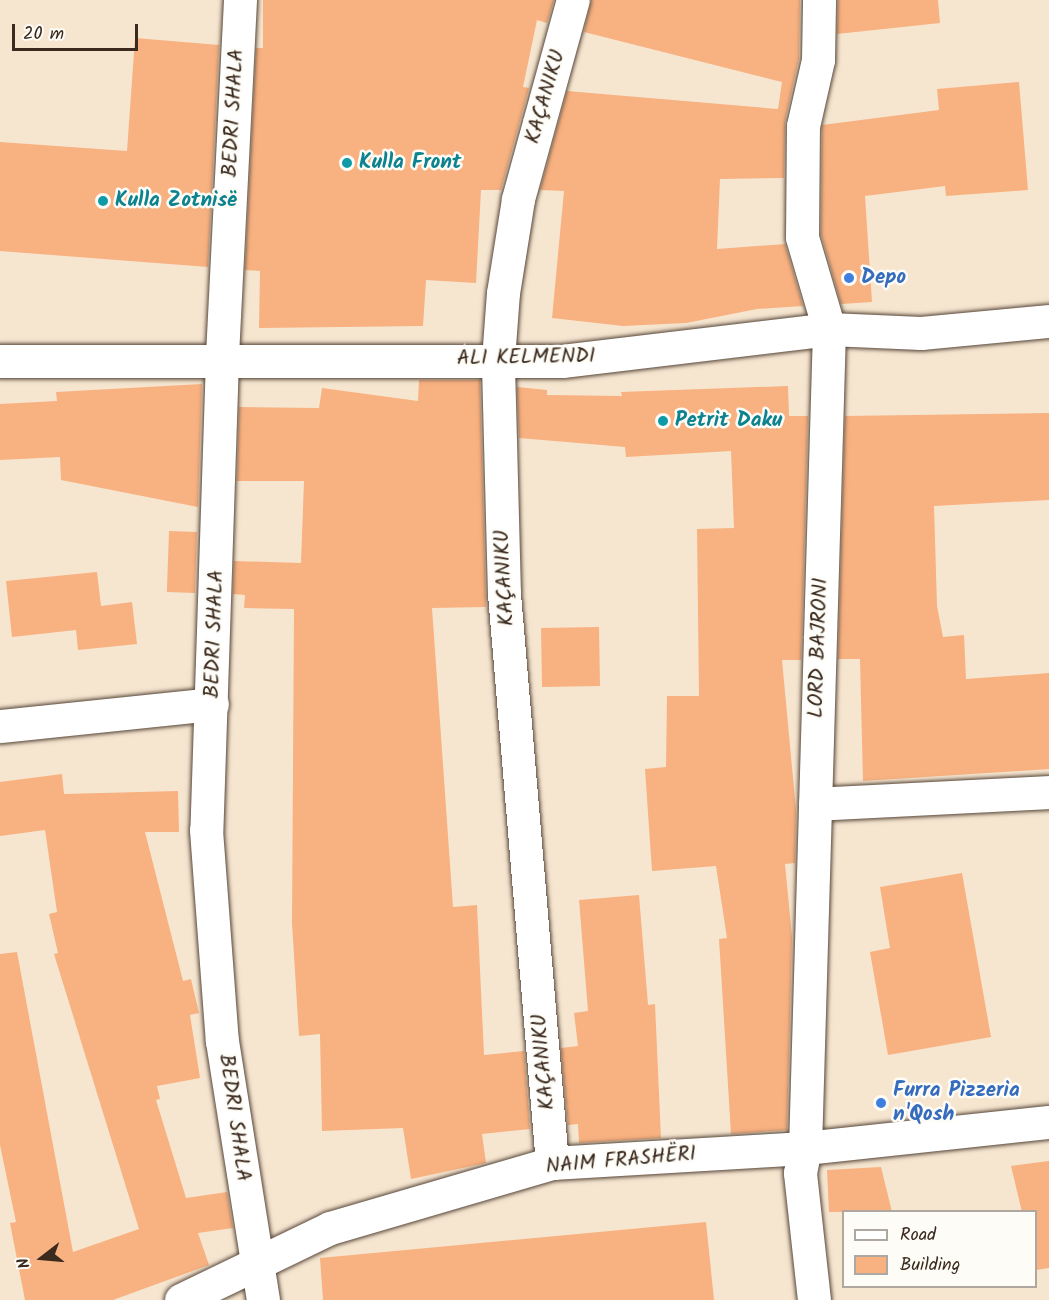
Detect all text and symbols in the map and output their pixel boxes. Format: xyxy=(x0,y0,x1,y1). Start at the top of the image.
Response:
scale bar xyxy=(15,12,141,50)
text: 20 m xyxy=(23,20,64,49)
street label: KAÇANIKU xyxy=(521,47,571,147)
street label: BEDRI SHALA xyxy=(218,48,250,178)
place label: Kulla Front xyxy=(359,150,461,176)
marker: Kulla Front xyxy=(340,156,354,170)
place label: Kulla Zotnisë xyxy=(115,188,237,214)
marker: Kulla Zotnisë xyxy=(96,194,110,208)
place label: Depo xyxy=(861,265,906,291)
marker: Depo xyxy=(842,271,856,285)
street label: ALI KELMENDI xyxy=(457,344,595,372)
place label: Petrit Daku xyxy=(675,408,782,434)
marker: Petrit Daku xyxy=(656,414,670,428)
street label: KAÇANIKU xyxy=(490,529,520,627)
street label: BEDRI SHALA xyxy=(200,569,230,699)
street label: LORD BAJRONI xyxy=(804,577,834,719)
street label: KAÇANIKU xyxy=(527,1013,561,1111)
street label: BEDRI SHALA xyxy=(213,1053,255,1183)
place label: Furra Pizzeria n'Qosh xyxy=(893,1078,1020,1128)
marker: Furra Pizzeria n'Qosh xyxy=(874,1096,888,1110)
street label: NAIM FRASHËRI xyxy=(545,1142,697,1180)
legend xyxy=(842,1210,1037,1288)
text: Road xyxy=(900,1221,936,1250)
north arrow xyxy=(12,1228,72,1288)
text: Building xyxy=(900,1251,960,1280)
text: N xyxy=(11,1255,38,1271)

